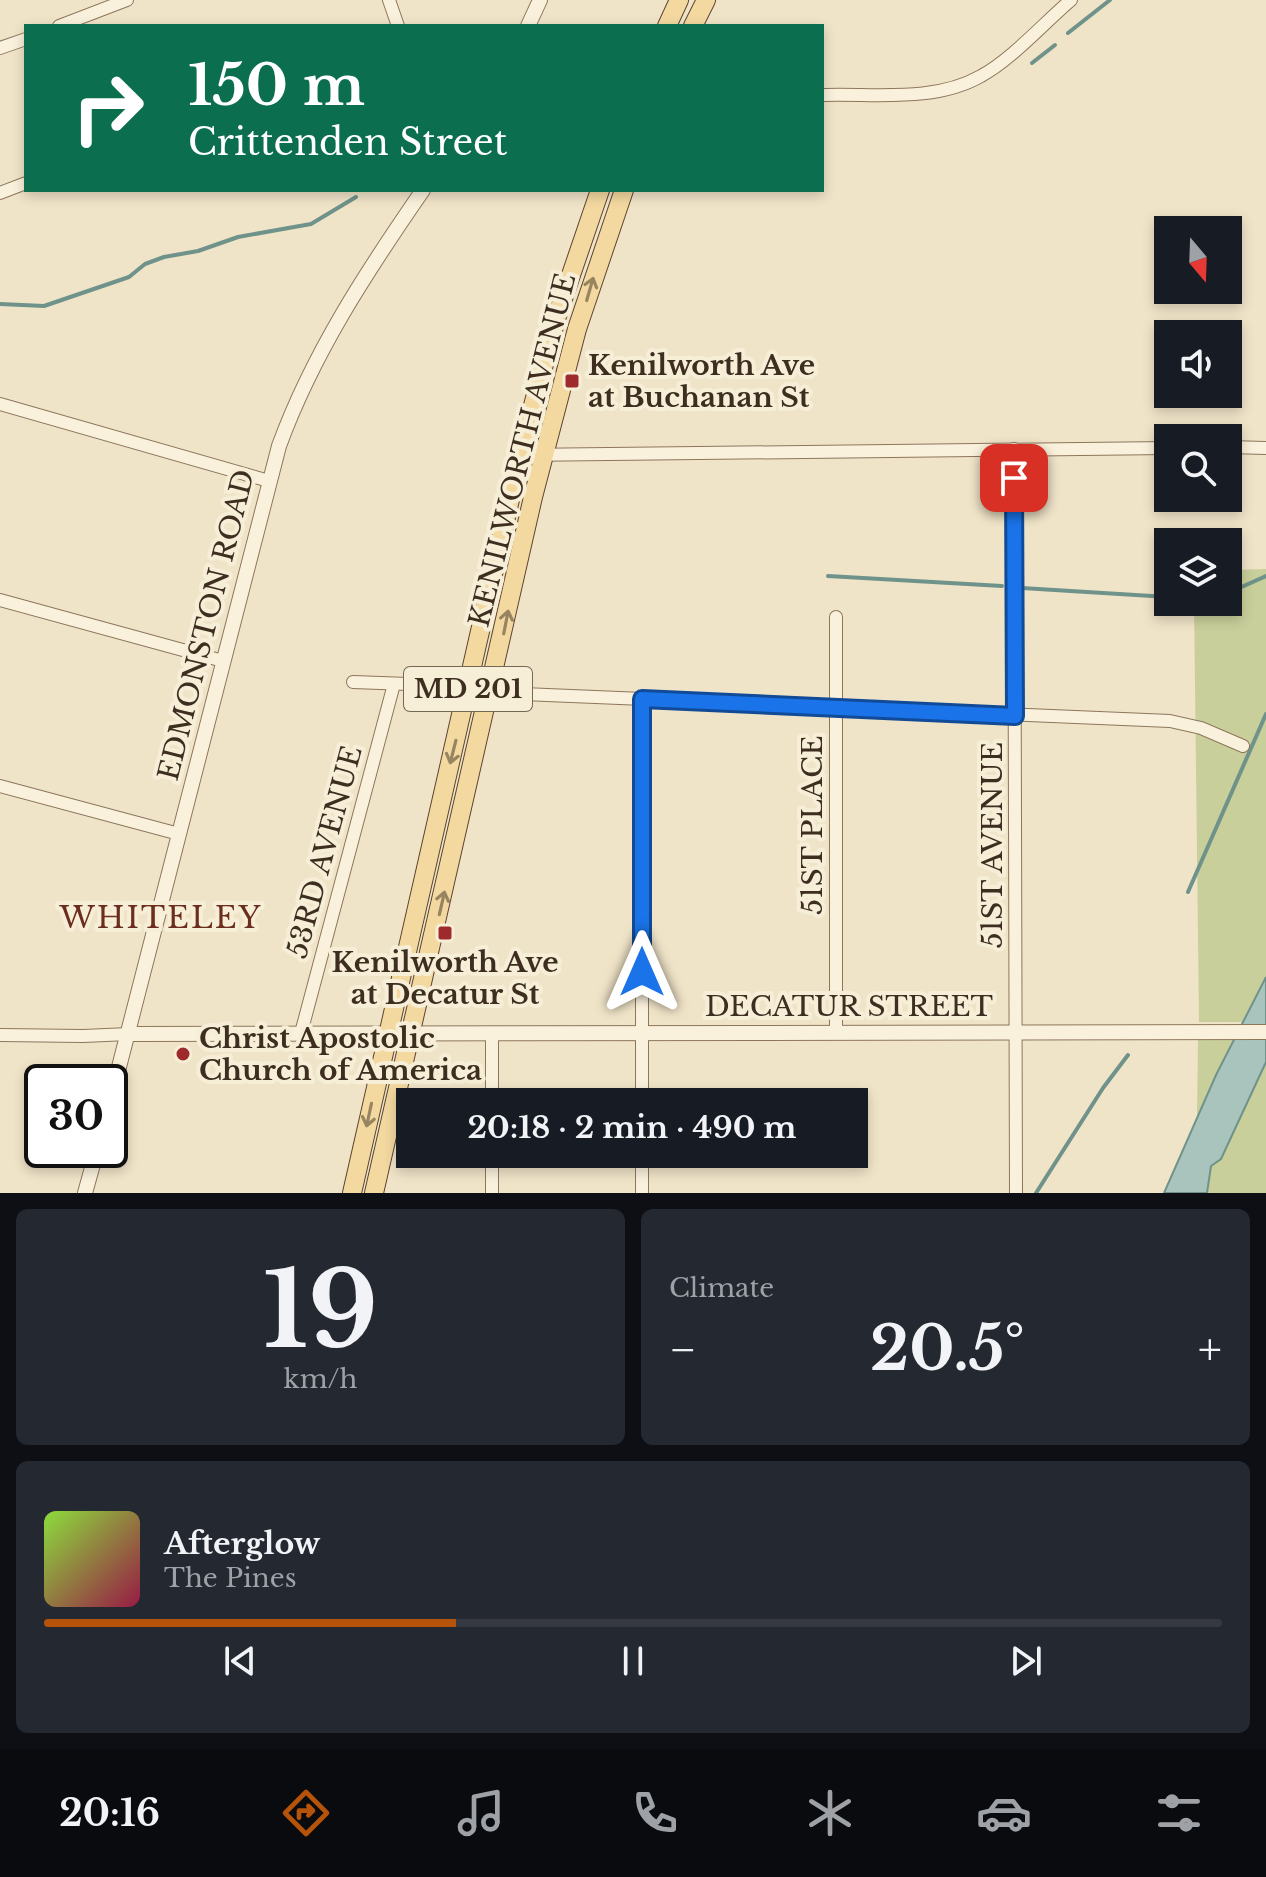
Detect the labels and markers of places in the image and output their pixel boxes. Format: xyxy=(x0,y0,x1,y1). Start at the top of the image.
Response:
place label: Kenilworth Ave at Buchanan St xyxy=(588,348,815,415)
marker: Kenilworth Ave at Buchanan St xyxy=(563,372,581,390)
pin xyxy=(980,444,1048,512)
marker: Kenilworth Ave at Decatur St xyxy=(436,924,454,942)
place label: Kenilworth Ave at Decatur St xyxy=(331,945,559,1012)
place label: Christ Apostolic Church of America xyxy=(199,1021,482,1088)
marker: Christ Apostolic Church of America xyxy=(174,1045,192,1063)

